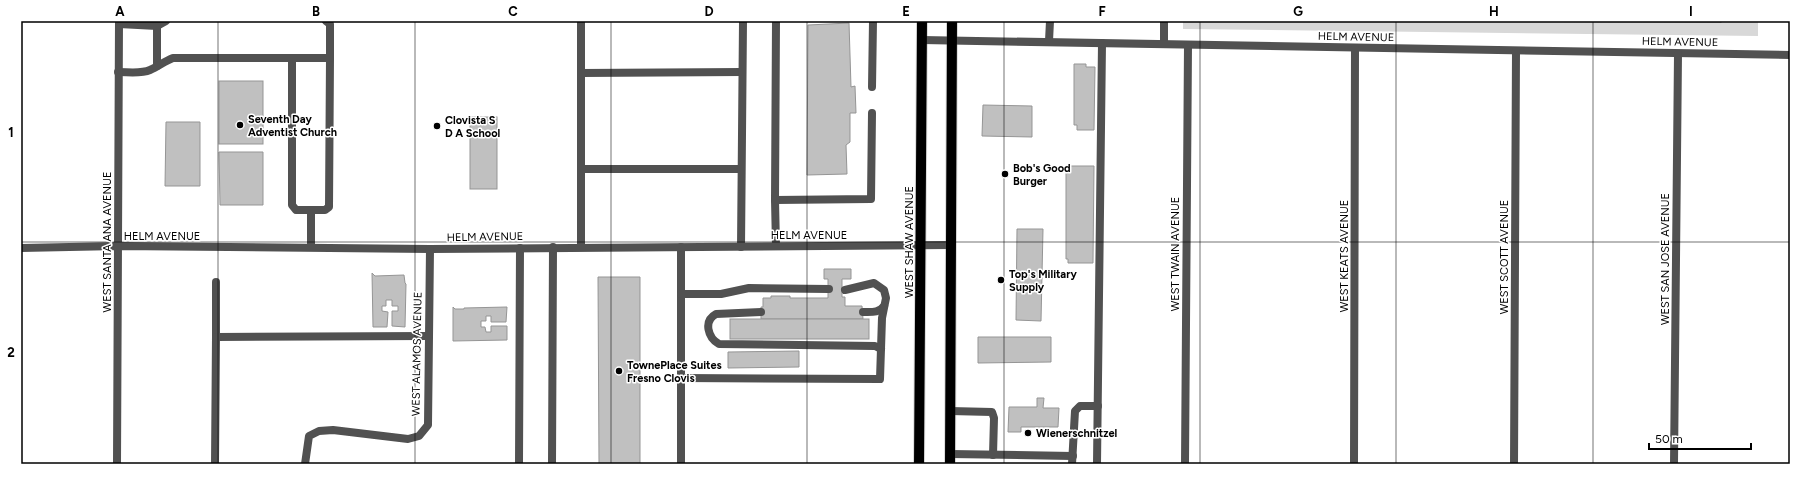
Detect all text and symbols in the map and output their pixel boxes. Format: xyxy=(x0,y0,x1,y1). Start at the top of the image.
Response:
text: A xyxy=(115,4,125,19)
text: B xyxy=(312,4,320,19)
text: C xyxy=(508,4,518,19)
text: D xyxy=(704,4,714,19)
text: E xyxy=(902,4,910,19)
text: F xyxy=(1098,4,1106,19)
text: G xyxy=(1293,4,1303,19)
text: H xyxy=(1489,4,1499,19)
text: I xyxy=(1689,4,1693,19)
street label: HELM AVENUE xyxy=(1318,30,1394,44)
street label: HELM AVENUE xyxy=(1642,35,1718,49)
place label: Seventh Day Adventist Church xyxy=(248,113,337,139)
place label: Clovista S D A School xyxy=(445,114,501,140)
marker: Seventh Day Adventist Church xyxy=(235,120,245,130)
marker: Clovista S D A School xyxy=(432,121,442,131)
text: 1 xyxy=(8,125,14,140)
place label: Bob's Good Burger xyxy=(1013,162,1071,188)
marker: Bob's Good Burger xyxy=(1000,169,1010,179)
street label: WEST SANTA ANA AVENUE xyxy=(101,172,114,312)
street label: WEST SHAW AVENUE xyxy=(903,186,916,298)
street label: WEST SAN JOSE AVENUE xyxy=(1659,193,1672,325)
street label: WEST TWAIN AVENUE xyxy=(1169,197,1182,311)
street label: WEST KEATS AVENUE xyxy=(1338,200,1351,312)
street label: WEST SCOTT AVENUE xyxy=(1498,200,1511,314)
street label: HELM AVENUE xyxy=(771,229,847,242)
street label: HELM AVENUE xyxy=(124,230,200,243)
street label: HELM AVENUE xyxy=(447,230,523,244)
place label: Top's Military Supply xyxy=(1009,268,1077,294)
marker: Top's Military Supply xyxy=(996,275,1006,285)
street label: WEST ALAMOS AVENUE xyxy=(409,292,425,416)
text: 2 xyxy=(7,345,15,360)
place label: TownePlace Suites Fresno Clovis xyxy=(627,359,722,385)
marker: TownePlace Suites Fresno Clovis xyxy=(614,366,624,376)
scale bar xyxy=(1649,425,1751,451)
place label: Wienerschnitzel xyxy=(1036,427,1118,440)
marker: Wienerschnitzel xyxy=(1023,428,1033,438)
text: 50 m xyxy=(1655,432,1683,446)

